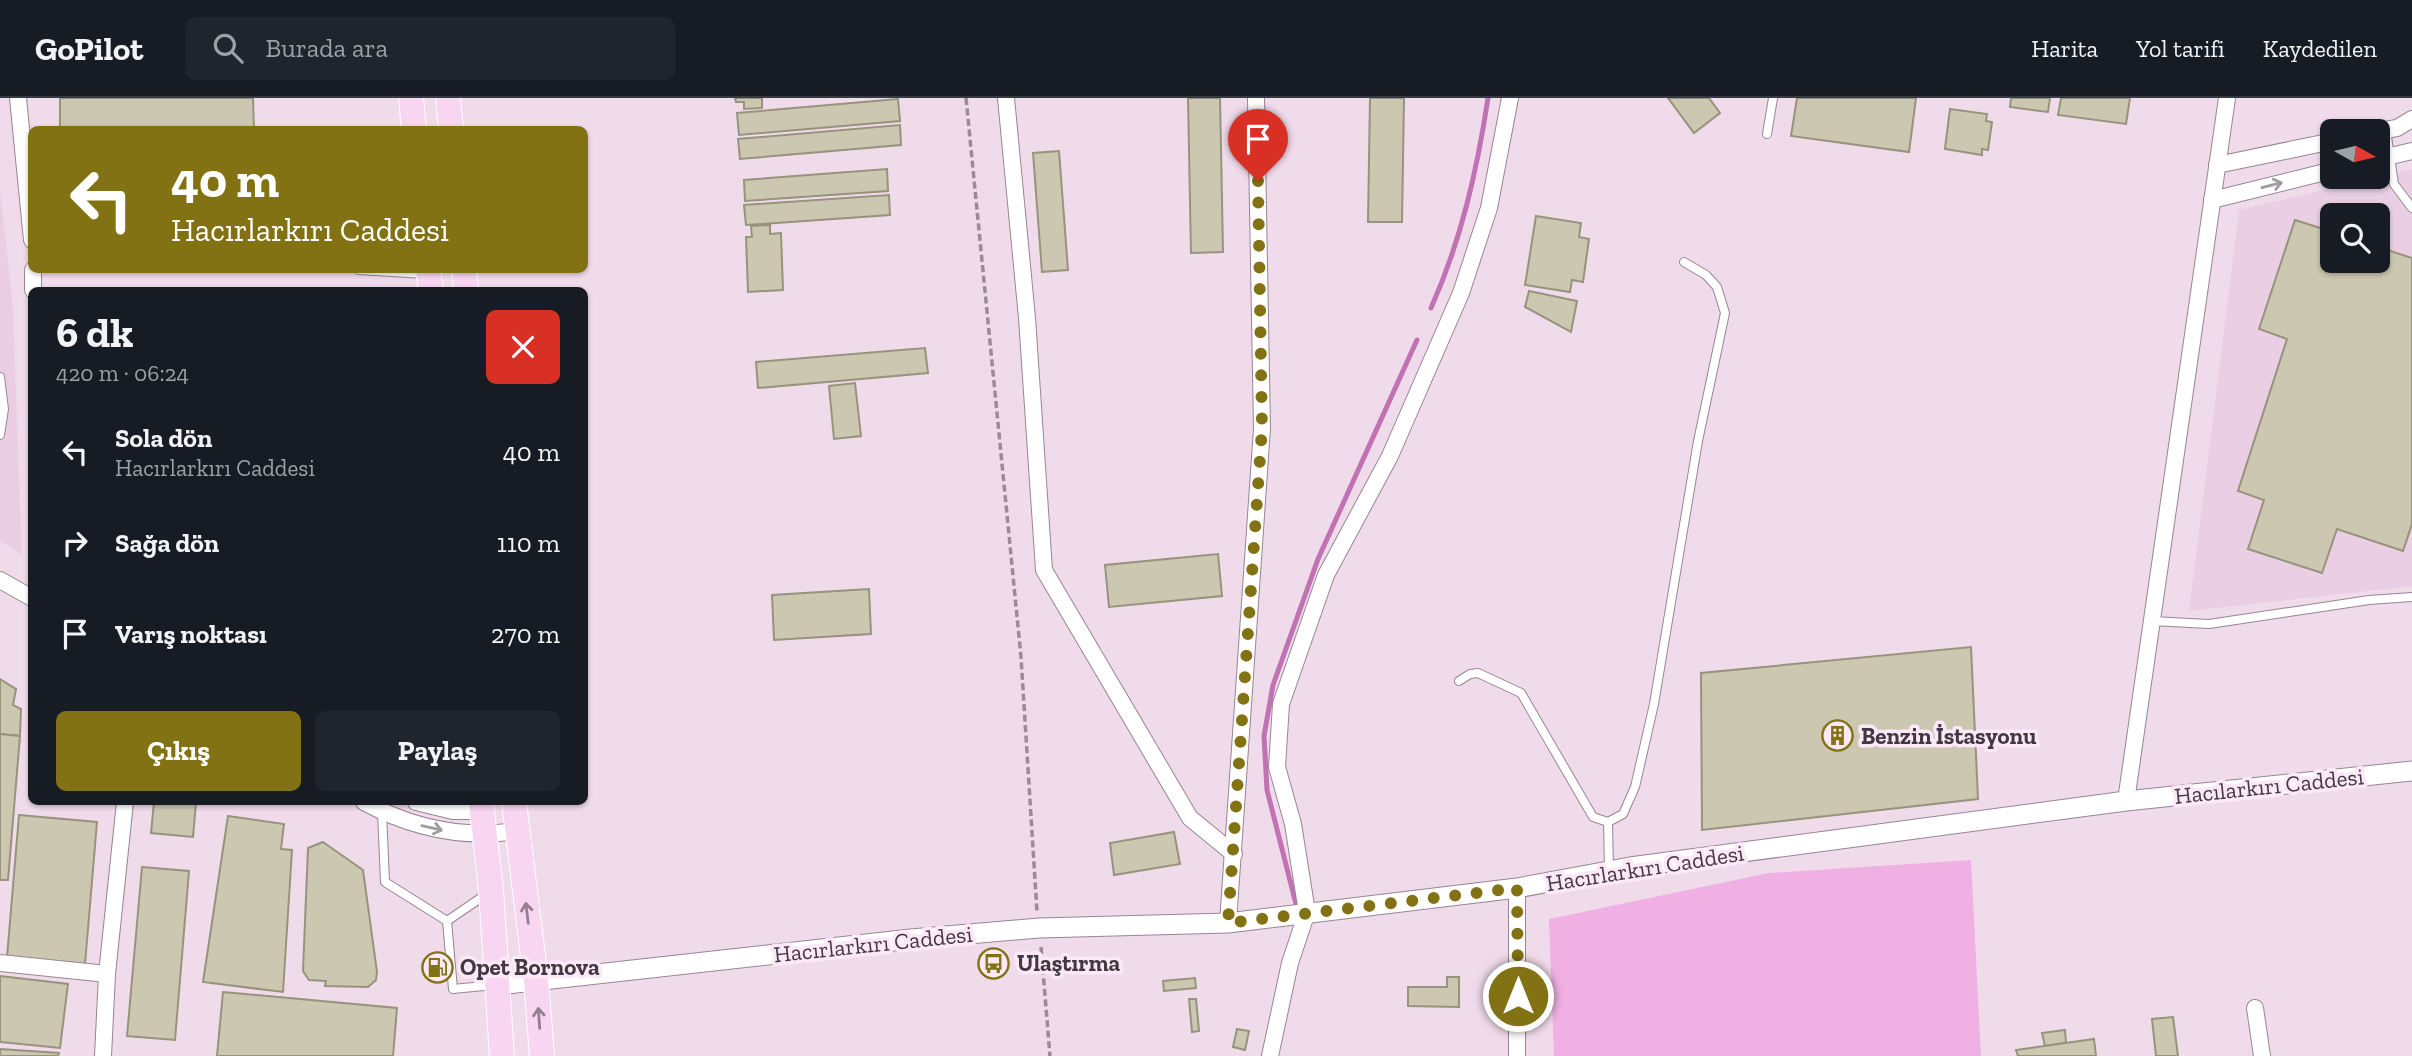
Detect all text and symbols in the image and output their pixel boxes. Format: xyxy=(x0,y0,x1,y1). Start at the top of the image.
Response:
search box xyxy=(185,17,675,80)
text: GoPilot xyxy=(35,29,143,68)
icon: search xyxy=(209,29,247,67)
text: Burada ara xyxy=(265,32,388,64)
text: Harita xyxy=(2031,34,2098,63)
text: Yol tarifi xyxy=(2136,34,2225,63)
text: Kaydedilen xyxy=(2263,34,2377,63)
pin xyxy=(1228,109,1288,181)
north arrow xyxy=(2320,119,2390,189)
map controls xyxy=(2320,119,2390,273)
icon: arrive xyxy=(1239,120,1277,158)
text: 40 m xyxy=(171,151,279,210)
icon: left xyxy=(56,154,147,245)
one-way arrow xyxy=(2261,178,2283,191)
button: search xyxy=(2320,203,2390,273)
text: Hacırlarkırı Caddesi xyxy=(171,211,449,249)
text: 6 dk xyxy=(56,307,134,358)
button: close xyxy=(486,310,560,384)
text: 420 m · 06:24 xyxy=(56,359,189,387)
text: Sola dön xyxy=(115,422,212,454)
icon: left xyxy=(56,433,94,471)
text: 40 m xyxy=(503,436,560,468)
text: Hacırlarkırı Caddesi xyxy=(115,454,315,482)
icon: right xyxy=(56,524,94,562)
text: Sağa dön xyxy=(115,527,219,559)
text: 110 m xyxy=(497,527,560,559)
icon: arrive xyxy=(56,615,94,653)
text: Varış noktası xyxy=(115,618,267,650)
text: 270 m xyxy=(491,618,560,650)
button: Çıkış xyxy=(56,711,301,791)
button: Paylaş xyxy=(315,711,560,791)
building icon: Benzin İstasyonu xyxy=(1821,719,1855,753)
place label: Benzin İstasyonu xyxy=(1861,722,2037,750)
street label: Hacılarkırı Caddesi xyxy=(2173,762,2365,810)
one-way arrow xyxy=(420,822,443,835)
street label: Hacırlarkırı Caddesi xyxy=(1544,839,1746,897)
one-way arrow xyxy=(521,902,534,924)
street label: Hacırlarkırı Caddesi xyxy=(772,920,974,968)
bus stop icon: Ulaştırma xyxy=(977,946,1011,980)
place label: Ulaştırma xyxy=(1017,949,1121,977)
fuel station icon: Opet Bornova xyxy=(420,950,454,984)
place label: Opet Bornova xyxy=(460,953,600,981)
position arrow xyxy=(1481,959,1555,1033)
one-way arrow xyxy=(532,1007,545,1030)

